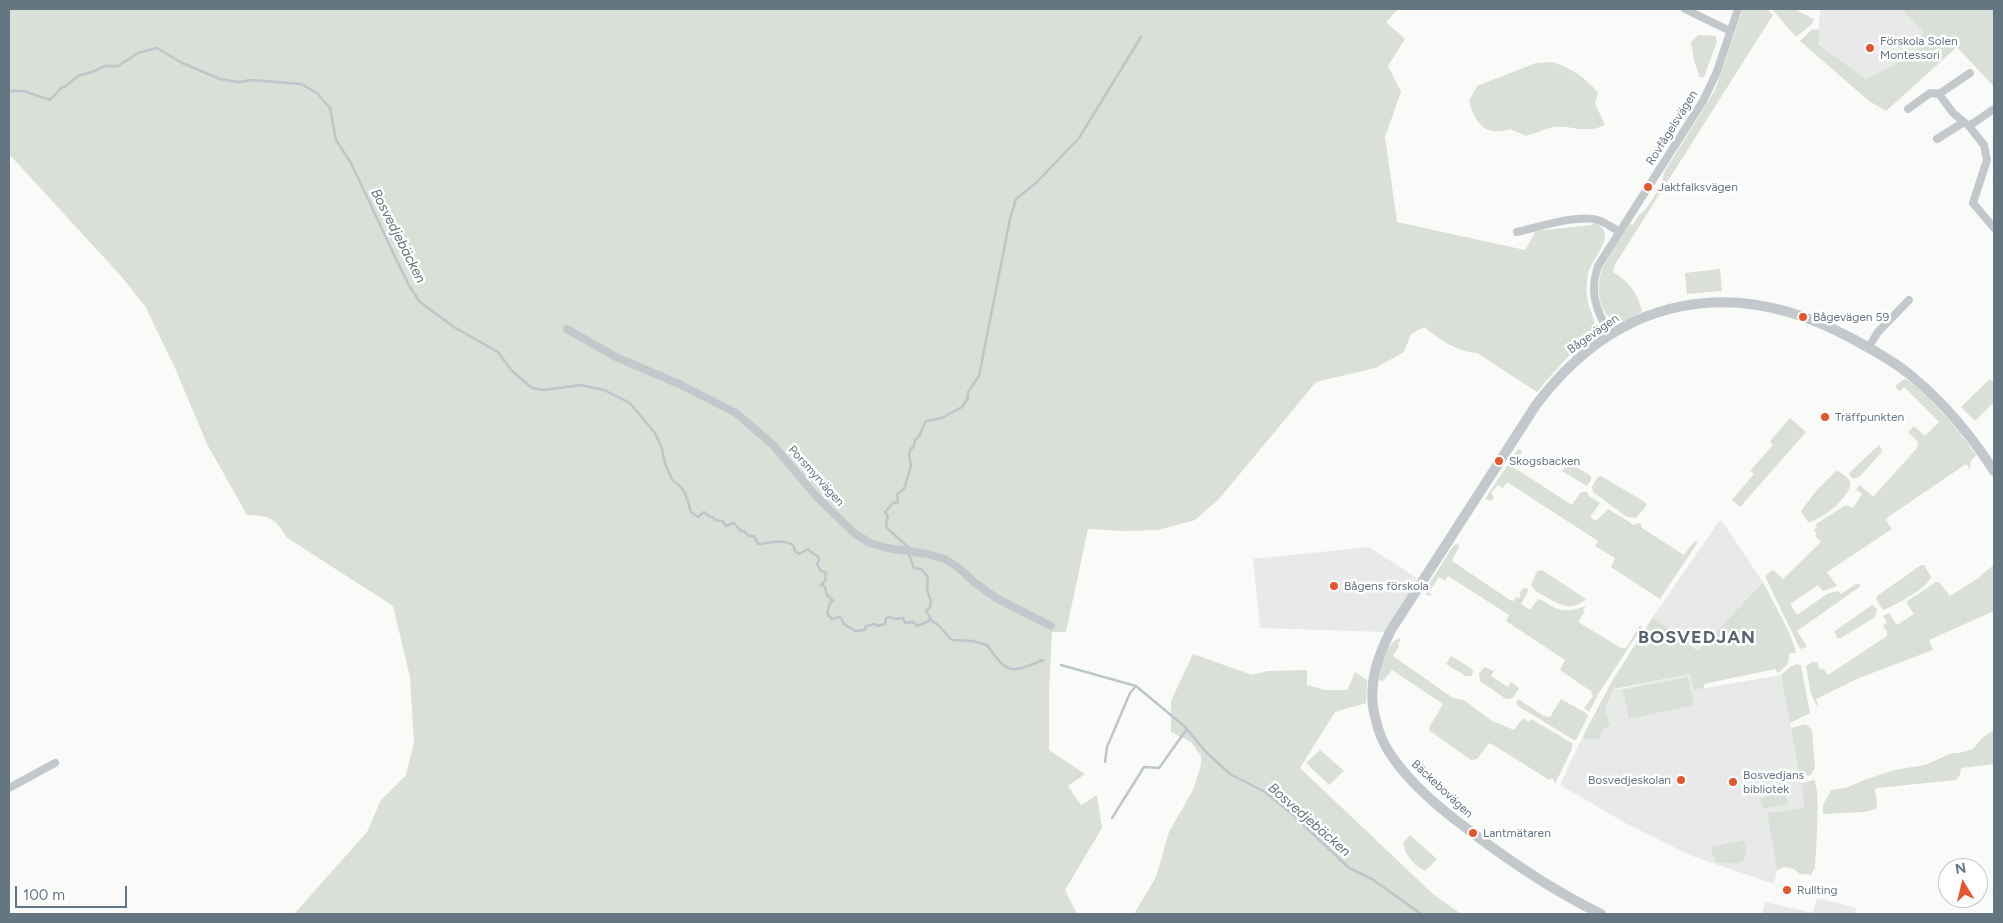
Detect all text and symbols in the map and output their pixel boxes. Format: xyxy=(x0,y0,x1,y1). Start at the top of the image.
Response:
place label: Förskola Solen Montessori xyxy=(1880,34,1958,62)
marker: Förskola Solen Montessori xyxy=(1864,42,1876,54)
street label: Rovfågelsvägen xyxy=(1643,88,1701,168)
place label: Jaktfalksvägen xyxy=(1658,180,1738,194)
marker: Jaktfalksvägen xyxy=(1642,181,1654,193)
water label: Bosvedjebäcken xyxy=(367,186,429,286)
place label: Bågevägen 59 xyxy=(1813,310,1889,324)
street label: Bågevägen xyxy=(1564,311,1622,357)
marker: Bågevägen 59 xyxy=(1797,311,1809,323)
place label: Träffpunkten xyxy=(1835,410,1904,424)
marker: Träffpunkten xyxy=(1819,411,1831,423)
street label: Porsmyrvägen xyxy=(785,443,847,509)
place label: Skogsbacken xyxy=(1509,454,1580,468)
marker: Skogsbacken xyxy=(1493,455,1505,467)
place label: Bågens förskola xyxy=(1344,579,1429,593)
marker: Bågens förskola xyxy=(1328,580,1340,592)
district label: BOSVEDJAN xyxy=(1637,627,1757,649)
street label: Bäckebovägen xyxy=(1408,757,1476,821)
place label: Bosvedjans bibliotek xyxy=(1743,768,1804,796)
place label: Bosvedjeskolan xyxy=(1588,773,1671,787)
marker: Bosvedjeskolan xyxy=(1675,774,1687,786)
marker: Bosvedjans bibliotek xyxy=(1727,776,1739,788)
water label: Bosvedjebäcken xyxy=(1264,780,1354,860)
place label: Lantmätaren xyxy=(1483,826,1551,840)
marker: Lantmätaren xyxy=(1467,827,1479,839)
north arrow xyxy=(1938,858,1988,908)
text: N xyxy=(1954,859,1967,878)
scale bar xyxy=(18,876,130,908)
place label: Rullting xyxy=(1797,883,1838,897)
marker: Rullting xyxy=(1781,884,1793,896)
text: 100 m xyxy=(23,886,65,904)

